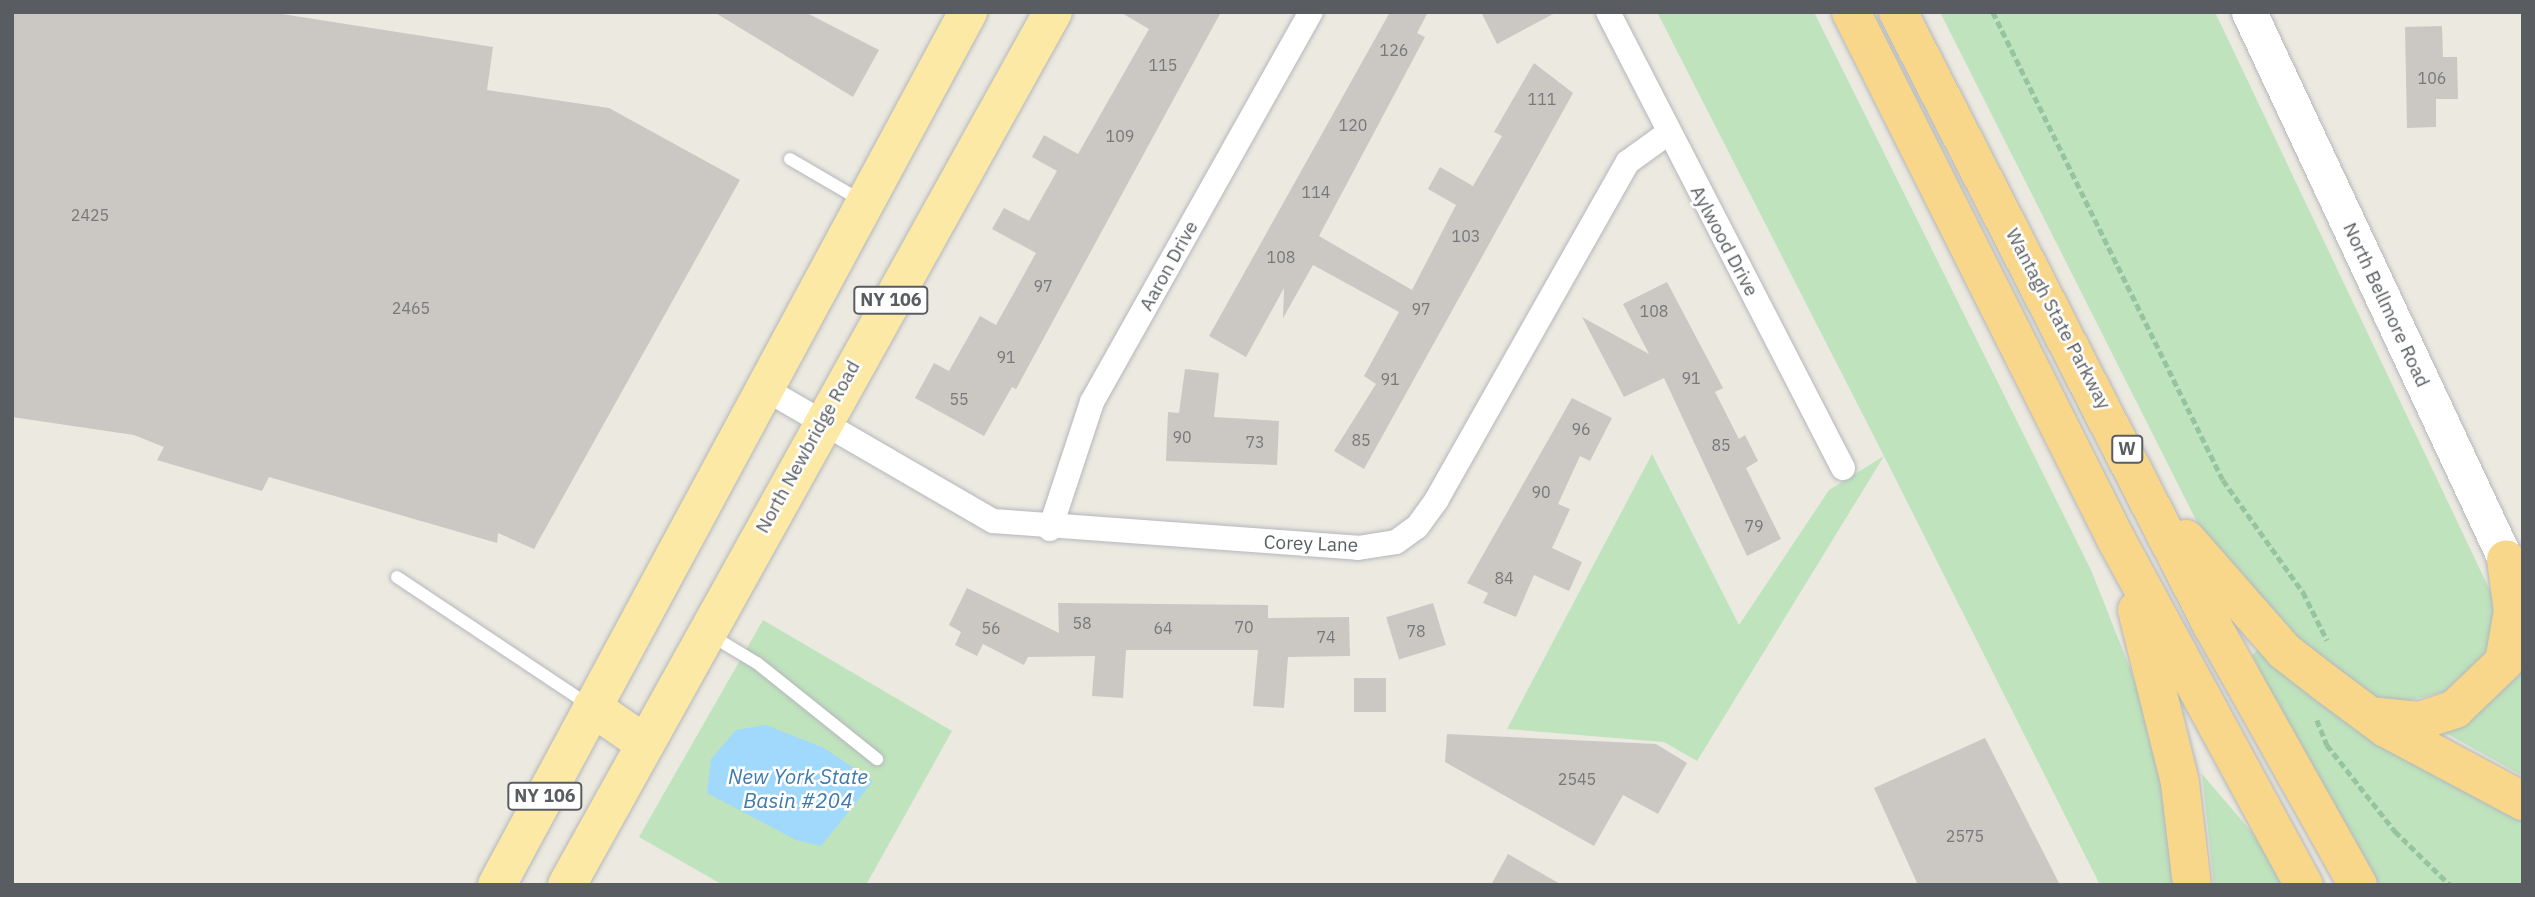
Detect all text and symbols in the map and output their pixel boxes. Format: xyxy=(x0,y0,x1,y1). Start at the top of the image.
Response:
house number: 126 xyxy=(1380,40,1408,60)
house number: 115 xyxy=(1149,55,1177,75)
house number: 106 xyxy=(2418,68,2446,88)
house number: 111 xyxy=(1528,89,1556,109)
house number: 120 xyxy=(1339,115,1367,135)
house number: 109 xyxy=(1106,126,1134,146)
house number: 114 xyxy=(1302,182,1330,202)
street label: Aylwood Drive xyxy=(1685,182,1763,300)
house number: 2425 xyxy=(71,205,109,225)
street label: Aaron Drive xyxy=(1135,217,1203,315)
street label: North Bellmore Road xyxy=(2338,219,2434,391)
street label: Wantagh State Parkway xyxy=(2001,225,2115,413)
house number: 103 xyxy=(1452,226,1480,246)
house number: 108 xyxy=(1267,247,1295,267)
house number: 97 xyxy=(1033,276,1053,296)
road number: NY 106 xyxy=(852,286,930,314)
house number: 2465 xyxy=(392,298,430,318)
house number: 97 xyxy=(1411,299,1431,319)
house number: 108 xyxy=(1640,301,1668,321)
house number: 91 xyxy=(996,347,1016,367)
street label: North Newbridge Road xyxy=(751,357,865,537)
house number: 91 xyxy=(1681,368,1701,388)
house number: 91 xyxy=(1380,369,1400,389)
house number: 55 xyxy=(949,389,969,409)
house number: 96 xyxy=(1571,419,1591,439)
house number: 90 xyxy=(1172,427,1192,447)
house number: 85 xyxy=(1351,430,1371,450)
house number: 73 xyxy=(1245,432,1265,452)
road number: W xyxy=(2110,434,2144,463)
house number: 85 xyxy=(1711,435,1731,455)
house number: 90 xyxy=(1531,482,1551,502)
house number: 79 xyxy=(1744,516,1764,536)
street label: Corey Lane xyxy=(1263,531,1359,557)
house number: 84 xyxy=(1494,568,1514,588)
house number: 58 xyxy=(1072,613,1092,633)
house number: 70 xyxy=(1234,617,1254,637)
house number: 56 xyxy=(981,618,1001,638)
house number: 64 xyxy=(1153,618,1173,638)
house number: 78 xyxy=(1406,621,1426,641)
house number: 74 xyxy=(1316,627,1336,647)
water label: New York State Basin #204 xyxy=(728,763,868,813)
house number: 2545 xyxy=(1558,769,1596,789)
road number: NY 106 xyxy=(506,782,584,810)
house number: 2575 xyxy=(1946,826,1984,846)

